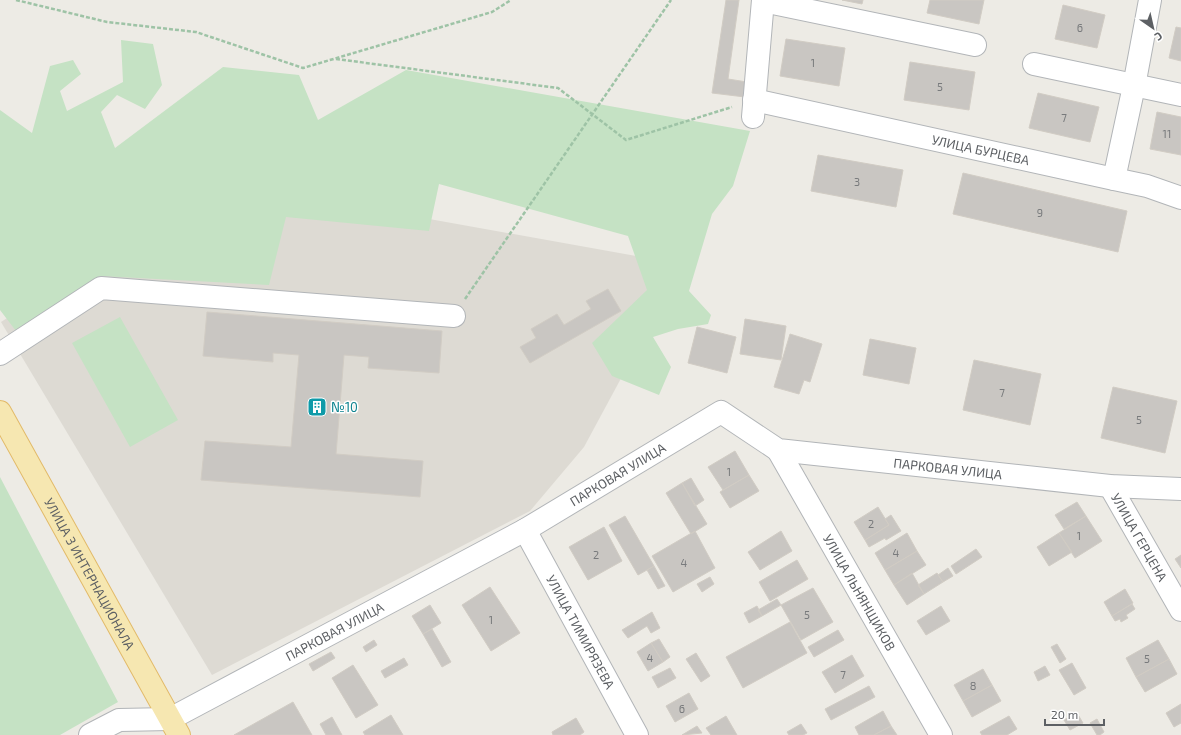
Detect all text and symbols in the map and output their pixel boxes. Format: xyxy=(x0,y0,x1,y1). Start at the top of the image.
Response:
north arrow xyxy=(1133,8,1173,48)
house number: 6 xyxy=(1077,21,1083,34)
text: С xyxy=(1152,30,1165,44)
house number: 1 xyxy=(811,56,815,69)
house number: 5 xyxy=(937,80,943,93)
house number: 7 xyxy=(1061,111,1067,124)
house number: 11 xyxy=(1163,127,1171,140)
street label: УЛИЦА БУРЦЕВА xyxy=(930,131,1031,168)
house number: 3 xyxy=(854,175,860,188)
house number: 9 xyxy=(1037,206,1043,219)
house number: 7 xyxy=(999,386,1005,399)
building icon: №10 xyxy=(306,396,328,418)
place label: №10 xyxy=(331,399,358,415)
house number: 5 xyxy=(1136,413,1142,426)
street label: ПАРКОВАЯ УЛИЦА xyxy=(567,439,669,509)
street label: ПАРКОВАЯ УЛИЦА xyxy=(893,455,1003,482)
house number: 1 xyxy=(727,465,731,478)
street label: УЛИЦА ГЕРЦЕНА xyxy=(1108,490,1171,584)
street label: УЛИЦА 3 ИНТЕРНАЦИОНАЛА xyxy=(41,495,138,653)
house number: 2 xyxy=(868,517,874,530)
house number: 1 xyxy=(1077,529,1081,542)
street label: УЛИЦА ЛЬНЯНЩИКОВ xyxy=(820,531,899,653)
house number: 4 xyxy=(893,546,900,559)
house number: 2 xyxy=(593,548,599,561)
house number: 4 xyxy=(681,556,688,569)
street label: УЛИЦА ТИМИРЯЗЕВА xyxy=(543,572,618,692)
street label: ПАРКОВАЯ УЛИЦА xyxy=(283,599,386,664)
house number: 5 xyxy=(804,608,810,621)
house number: 1 xyxy=(489,613,493,626)
house number: 4 xyxy=(647,651,654,664)
house number: 5 xyxy=(1144,652,1150,665)
house number: 7 xyxy=(840,668,846,681)
house number: 8 xyxy=(970,679,976,692)
scale bar xyxy=(1045,701,1104,727)
house number: 6 xyxy=(679,702,685,715)
text: 20 m xyxy=(1051,707,1078,721)

